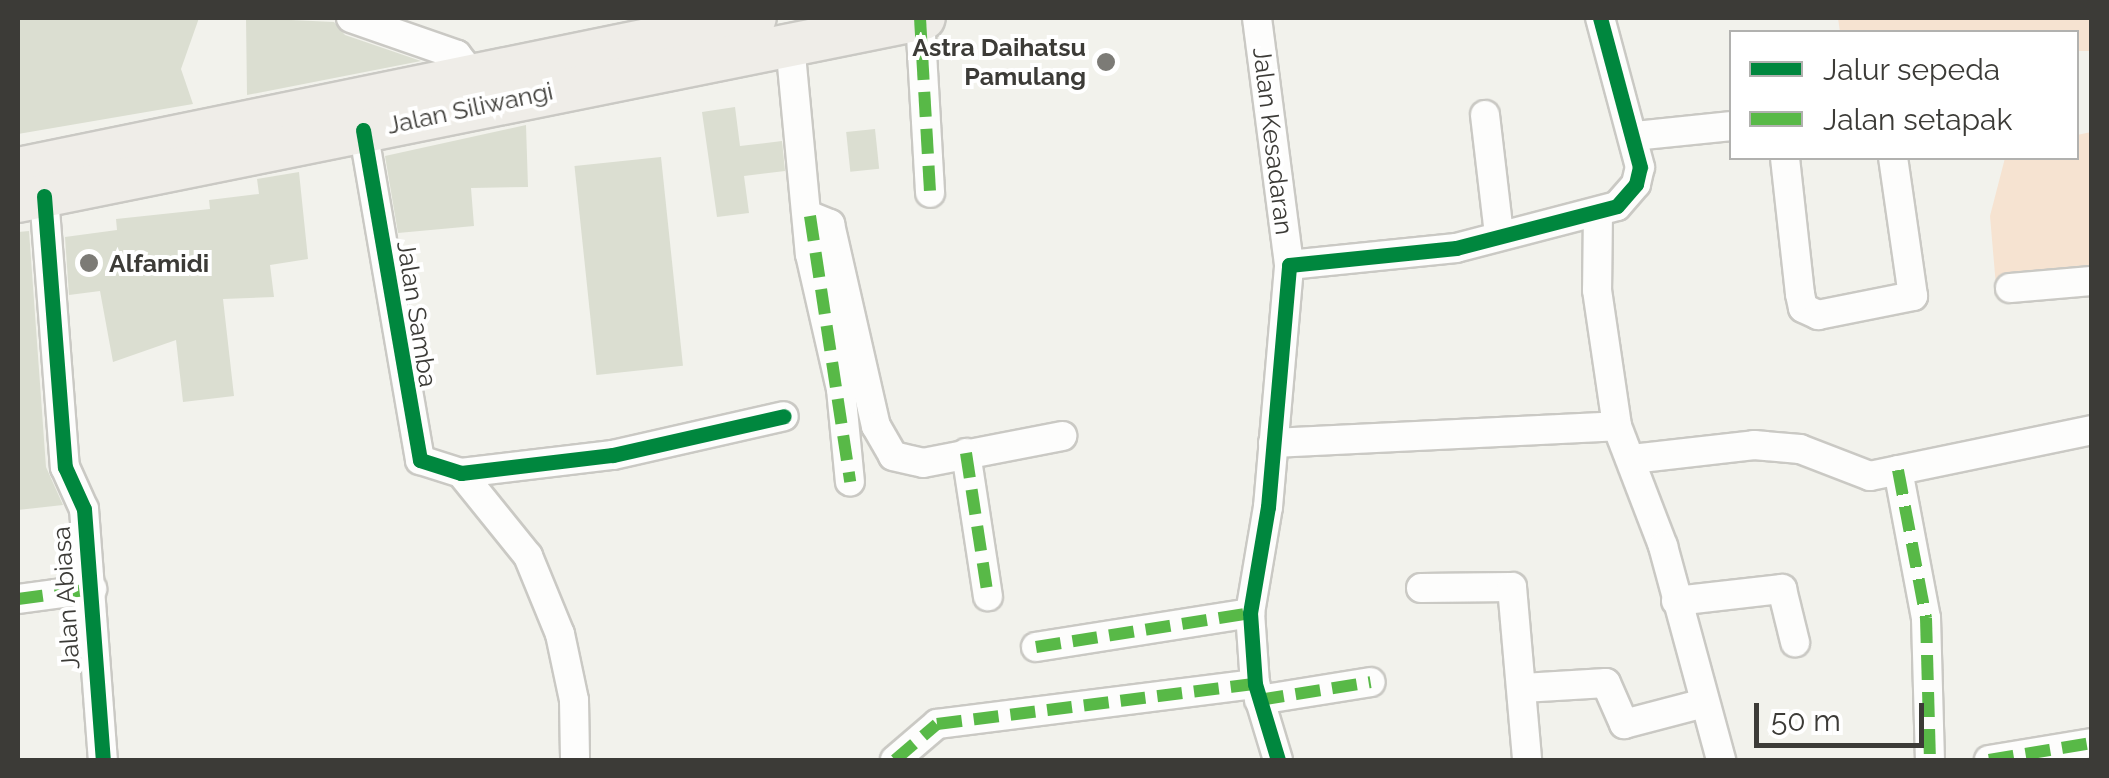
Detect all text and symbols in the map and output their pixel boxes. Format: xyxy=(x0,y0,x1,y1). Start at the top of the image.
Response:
legend xyxy=(1729,30,2079,160)
place label: Astra Daihatsu Pamulang xyxy=(912,33,1086,92)
street label: Jalan Kesadaran xyxy=(1247,46,1299,236)
marker: Astra Daihatsu Pamulang xyxy=(1095,51,1117,73)
text: Jalur sepeda xyxy=(1823,52,2000,87)
street label: Jalan Siliwangi xyxy=(384,76,556,140)
text: Jalan setapak xyxy=(1823,102,2012,137)
street label: Jalan Samba xyxy=(391,239,443,389)
place label: Alfamidi xyxy=(109,248,209,278)
marker: Alfamidi xyxy=(78,252,100,274)
street label: Jalan Abiasa xyxy=(46,525,86,671)
scale bar xyxy=(1759,683,1929,745)
text: 50 m xyxy=(1771,703,1841,738)

